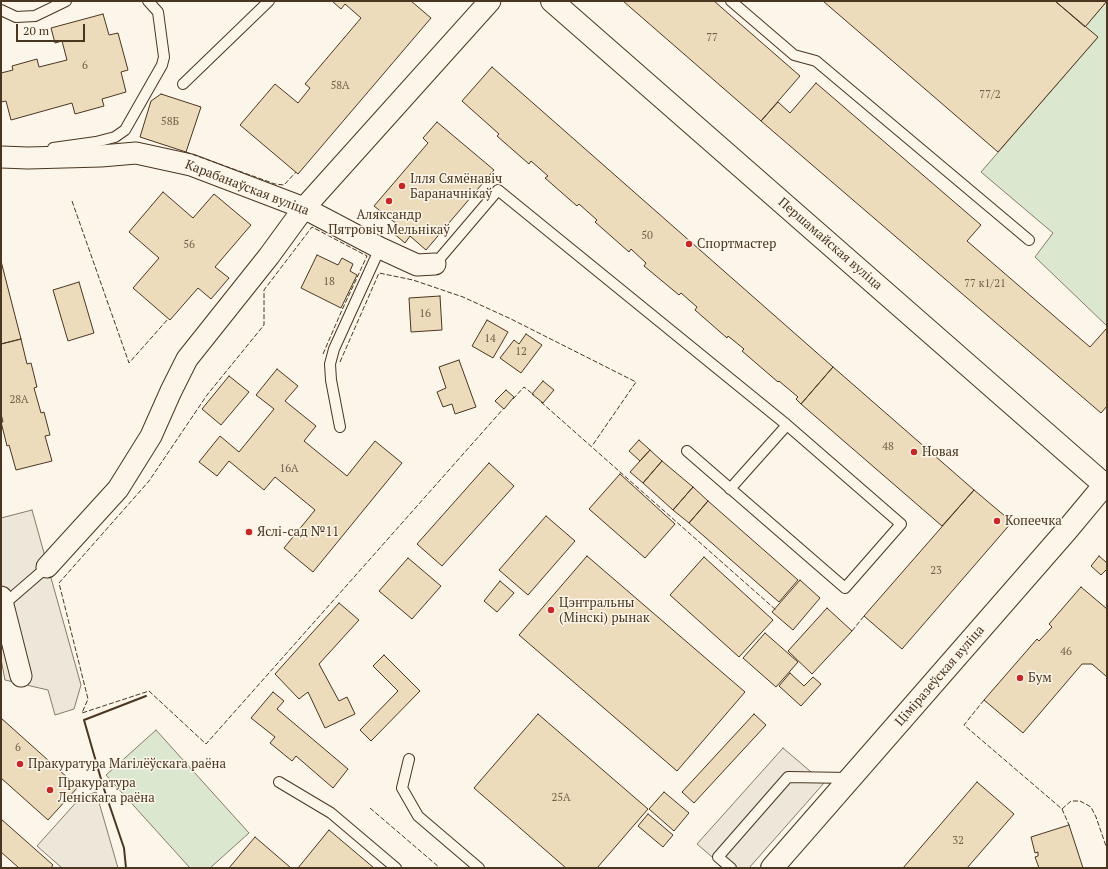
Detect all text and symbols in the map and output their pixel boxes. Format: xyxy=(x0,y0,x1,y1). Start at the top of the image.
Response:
scale bar xyxy=(18,16,87,42)
text: 20 m xyxy=(23,23,49,38)
house number: 77 xyxy=(706,31,718,45)
house number: 6 xyxy=(82,59,88,73)
house number: 58А xyxy=(330,79,350,93)
house number: 77/2 xyxy=(979,88,1001,102)
house number: 58Б xyxy=(161,115,179,129)
street label: Карабанаўская вуліца xyxy=(183,157,311,219)
place label: Ілля Сямёнавіч Бараначнікаў xyxy=(410,171,502,202)
marker: Ілля Сямёнавіч Бараначнікаў xyxy=(397,181,407,191)
street label: Першамайская вуліца xyxy=(775,194,885,294)
marker: Аляксандр Пятровіч Мельнікаў xyxy=(384,196,394,206)
place label: Аляксандр Пятровіч Мельнікаў xyxy=(328,207,450,238)
house number: 50 xyxy=(641,229,653,243)
place label: Спортмастер xyxy=(697,236,776,252)
house number: 56 xyxy=(183,238,195,252)
marker: Спортмастер xyxy=(684,239,694,249)
house number: 18 xyxy=(323,275,335,289)
house number: 77 к1/21 xyxy=(964,277,1006,291)
house number: 16 xyxy=(419,307,431,321)
house number: 14 xyxy=(484,332,496,346)
house number: 12 xyxy=(515,345,527,359)
house number: 28А xyxy=(9,393,29,407)
house number: 48 xyxy=(882,440,894,454)
place label: Новая xyxy=(922,444,959,460)
marker: Новая xyxy=(909,447,919,457)
house number: 16А xyxy=(279,462,299,476)
place label: Копеечка xyxy=(1005,513,1062,529)
marker: Копеечка xyxy=(992,516,1002,526)
place label: Яслі-сад №11 xyxy=(257,524,339,540)
marker: Яслі-сад №11 xyxy=(244,527,254,537)
house number: 23 xyxy=(930,564,942,578)
place label: Цэнтральны (Мінскі) рынак xyxy=(559,595,650,626)
marker: Цэнтральны (Мінскі) рынак xyxy=(546,605,556,615)
street label: Ціміразеўская вуліца xyxy=(892,623,988,729)
house number: 46 xyxy=(1060,645,1072,659)
place label: Бум xyxy=(1028,670,1052,686)
marker: Бум xyxy=(1015,673,1025,683)
house number: 6 xyxy=(15,741,21,755)
place label: Пракуратура Магілёўскага раёна xyxy=(28,756,226,772)
marker: Пракуратура Магілёўскага раёна xyxy=(15,759,25,769)
place label: Пракуратура Леніскага раёна xyxy=(58,775,155,806)
marker: Пракуратура Леніскага раёна xyxy=(45,785,55,795)
house number: 25А xyxy=(551,791,571,805)
house number: 32 xyxy=(952,834,964,848)

